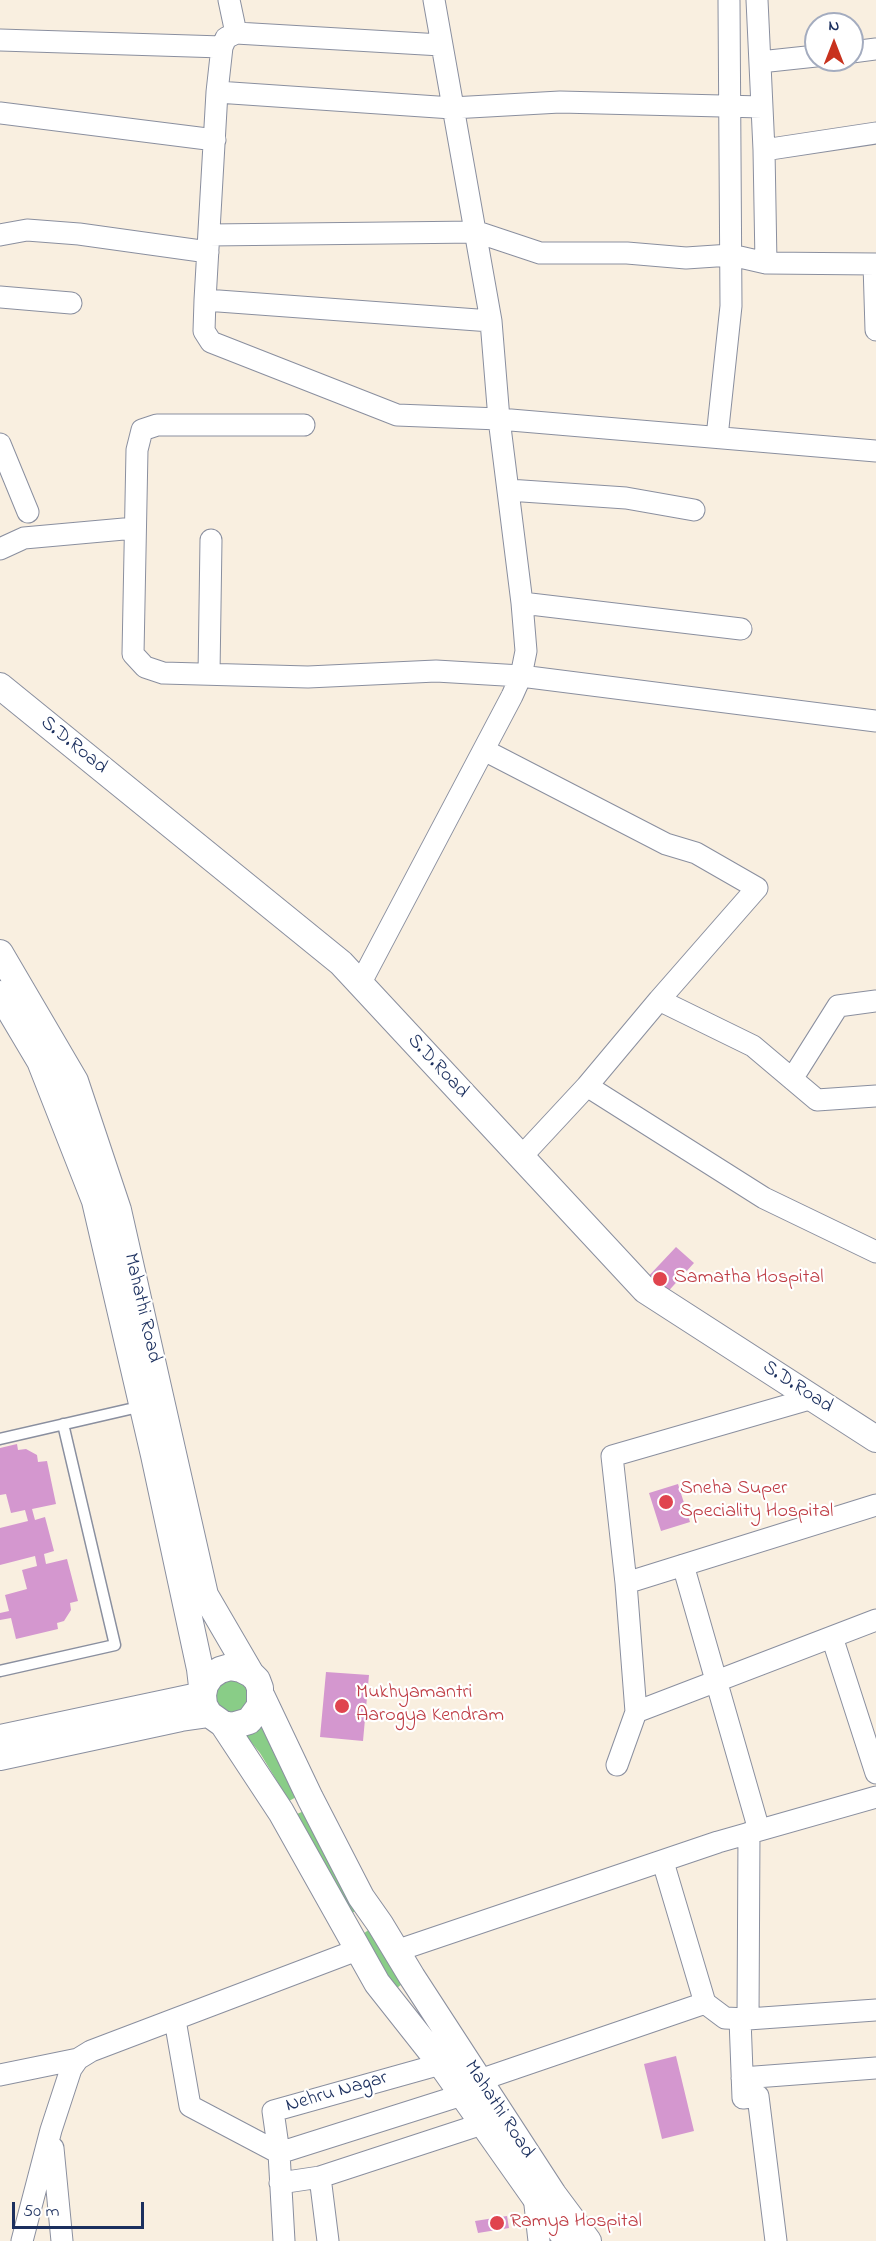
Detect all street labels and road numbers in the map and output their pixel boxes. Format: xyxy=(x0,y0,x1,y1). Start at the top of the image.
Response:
street label: S.D.Road xyxy=(35,712,111,780)
street label: S.D.Road xyxy=(401,1030,473,1104)
street label: Mahathi Road xyxy=(117,1251,165,1365)
street label: S.D.Road xyxy=(757,1356,837,1420)
street label: Mahathi Road xyxy=(458,2057,538,2163)
street label: Nehru Nagar xyxy=(283,2067,391,2119)

